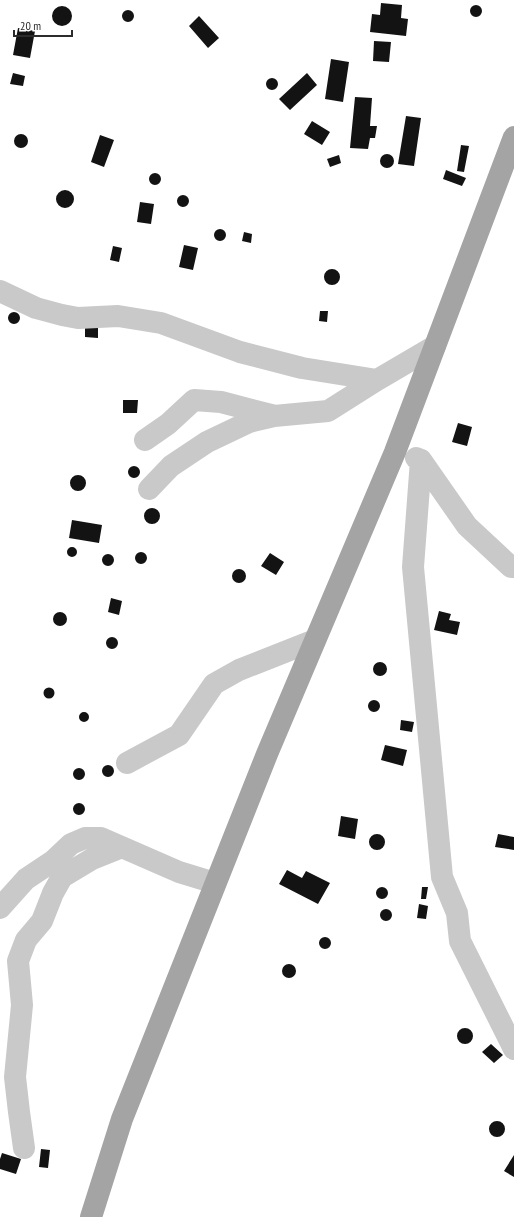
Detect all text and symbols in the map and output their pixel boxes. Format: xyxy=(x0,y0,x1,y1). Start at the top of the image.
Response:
scale bar xyxy=(14,12,72,38)
text: 20 m xyxy=(20,18,41,33)

